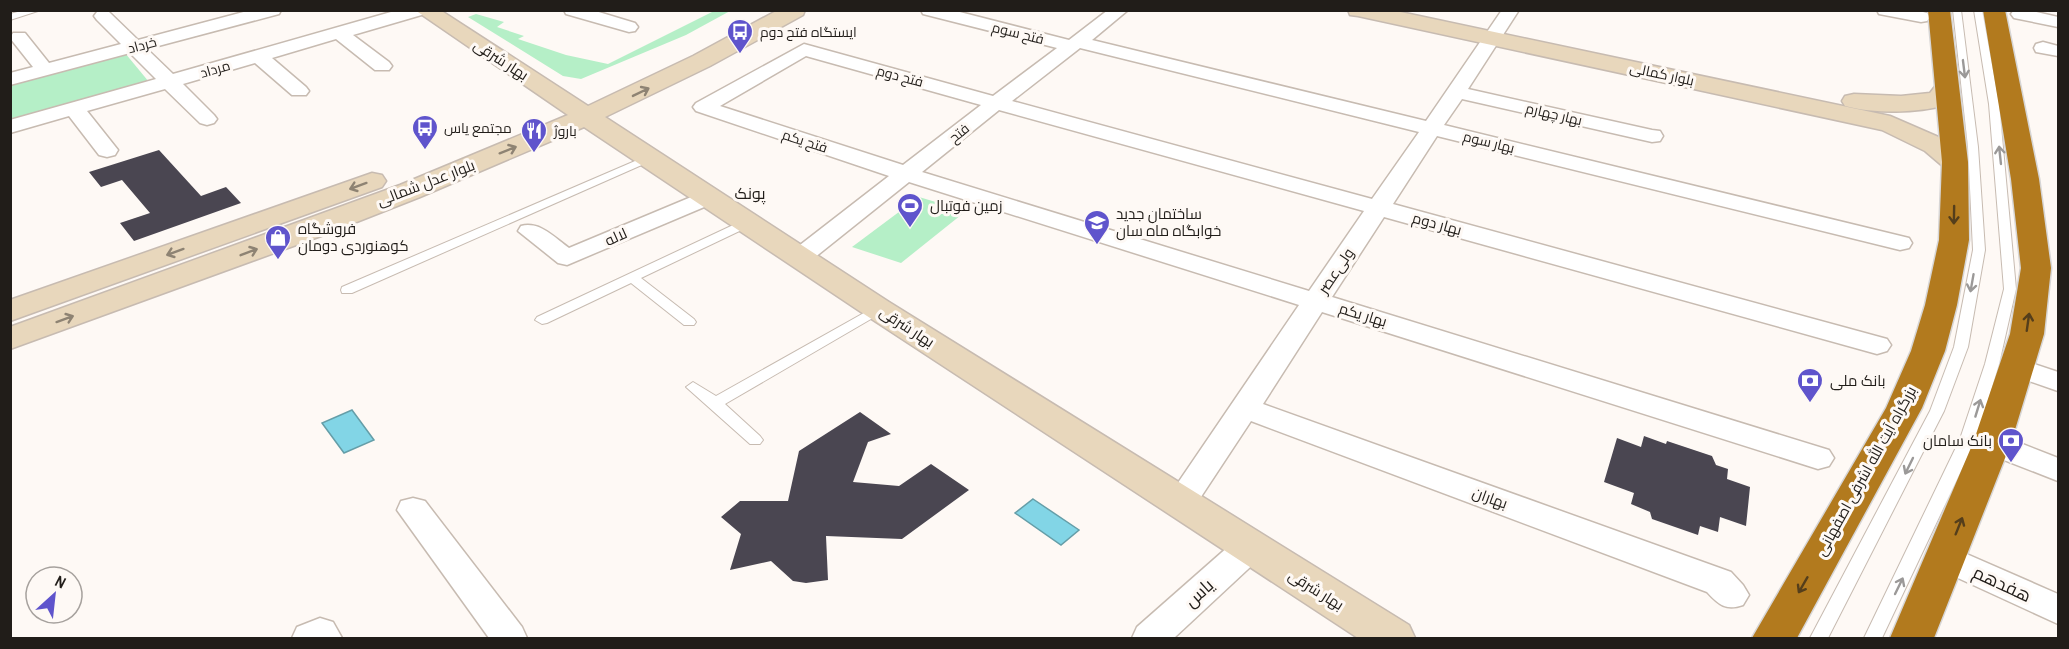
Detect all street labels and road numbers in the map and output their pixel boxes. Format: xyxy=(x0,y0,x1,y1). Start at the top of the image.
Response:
street label: فتح سوم xyxy=(990,18,1046,49)
street label: خرداد xyxy=(126,33,158,57)
street label: بهار شرقی xyxy=(470,34,533,85)
street label: مرداد xyxy=(198,56,232,82)
street label: بلوار کمالی xyxy=(1628,58,1696,90)
street label: فتح دوم xyxy=(874,61,925,92)
street label: بهار چهارم xyxy=(1524,99,1584,130)
street label: فتح xyxy=(945,119,973,147)
street label: فتح یکم xyxy=(780,125,830,158)
street label: بهار سوم xyxy=(1461,127,1517,158)
street label: بلوار عدل شمالی xyxy=(374,154,478,211)
street label: بهار دوم xyxy=(1410,207,1464,240)
street label: لاله xyxy=(601,222,630,251)
street label: ولی‌عصر xyxy=(1312,244,1359,299)
street label: بهار یکم xyxy=(1336,297,1390,332)
street label: بهار شرقی xyxy=(876,301,939,352)
street label: بزرگراه آیت الله اشرفی اصفهانی xyxy=(1810,382,1921,559)
street label: بهاران xyxy=(1470,481,1511,514)
street label: هفدهم xyxy=(1969,559,2035,608)
street label: بهار شرقی xyxy=(1285,564,1348,615)
street label: یاس xyxy=(1178,573,1219,613)

